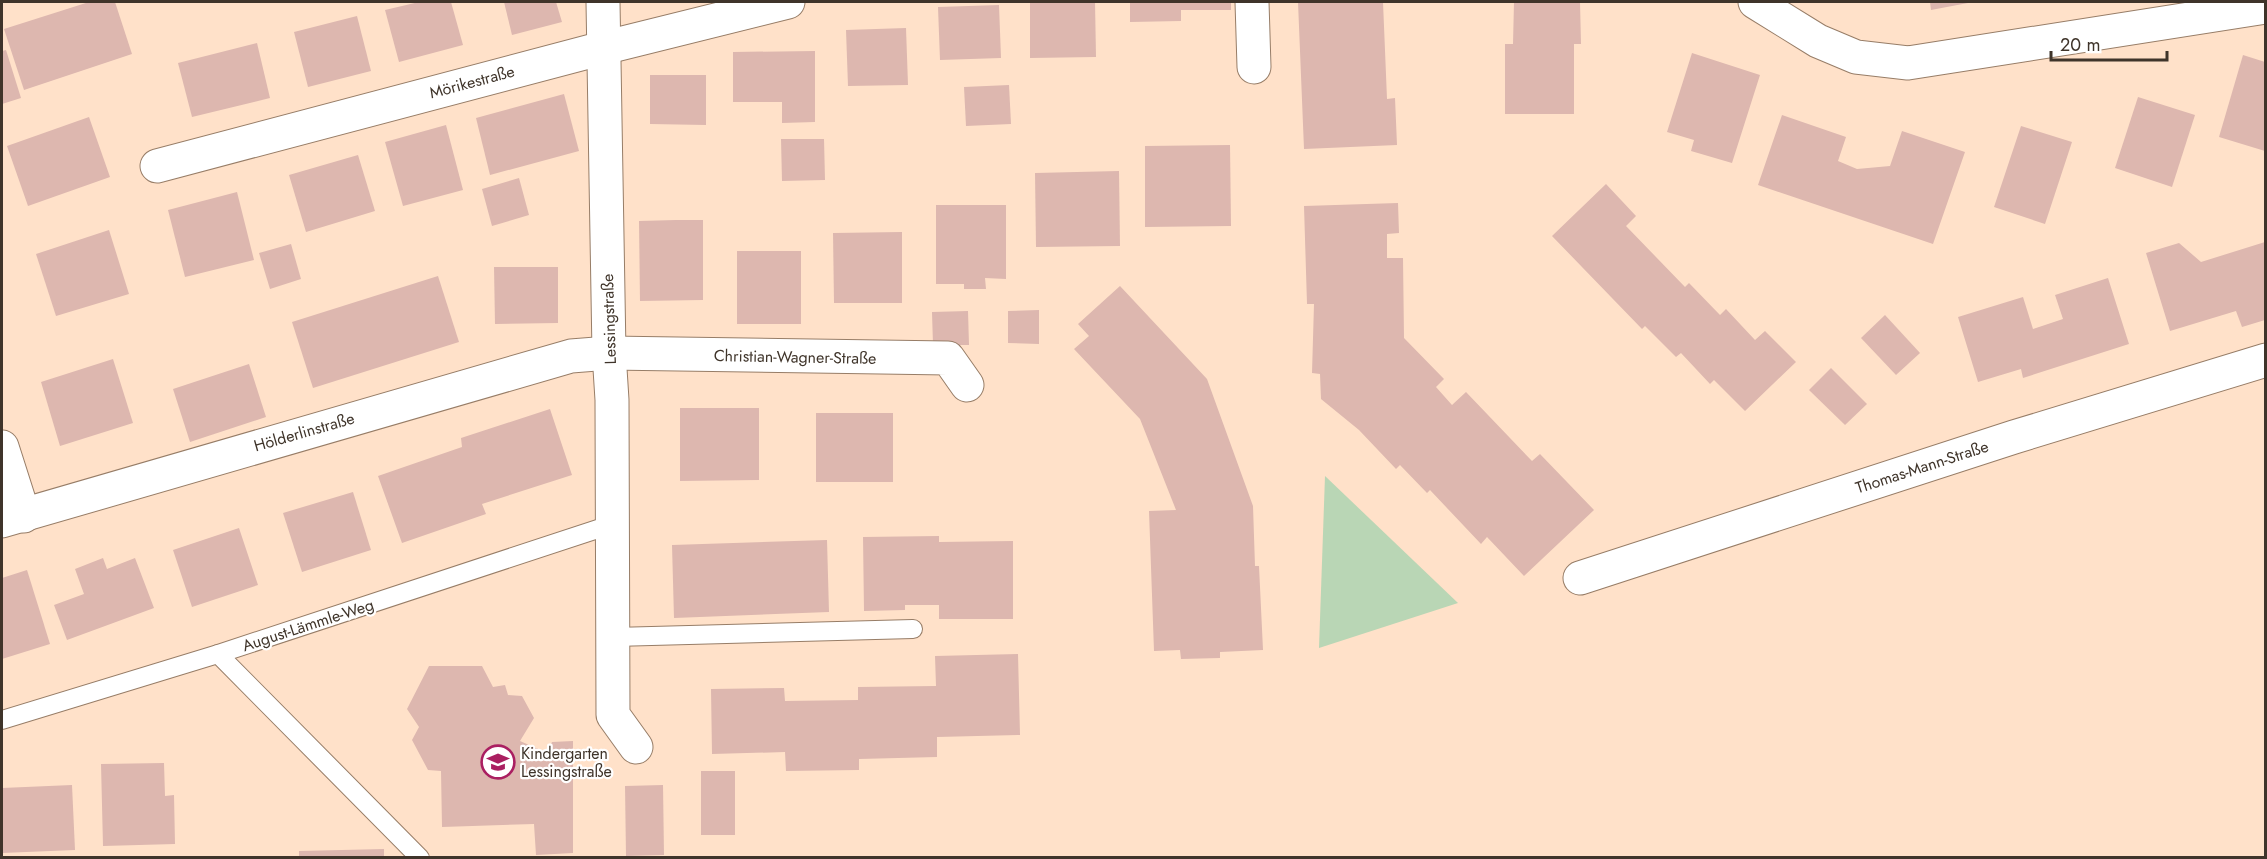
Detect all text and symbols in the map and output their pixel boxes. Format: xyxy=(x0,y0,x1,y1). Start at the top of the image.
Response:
scale bar xyxy=(2051,24,2166,62)
text: 20 m xyxy=(2060,32,2100,58)
street label: Mörikestraße xyxy=(427,60,517,104)
street label: Lessingstraße xyxy=(596,273,622,365)
street label: Christian-Wagner-Straße xyxy=(714,344,876,370)
street label: Hölderlinstraße xyxy=(251,407,357,457)
street label: Thomas-Mann-Straße xyxy=(1853,435,1991,499)
street label: August-Lämmle-Weg xyxy=(239,593,377,657)
place label: Kindergarten Lessingstraße xyxy=(521,742,612,783)
school or university icon: Kindergarten Lessingstraße xyxy=(480,744,516,780)

